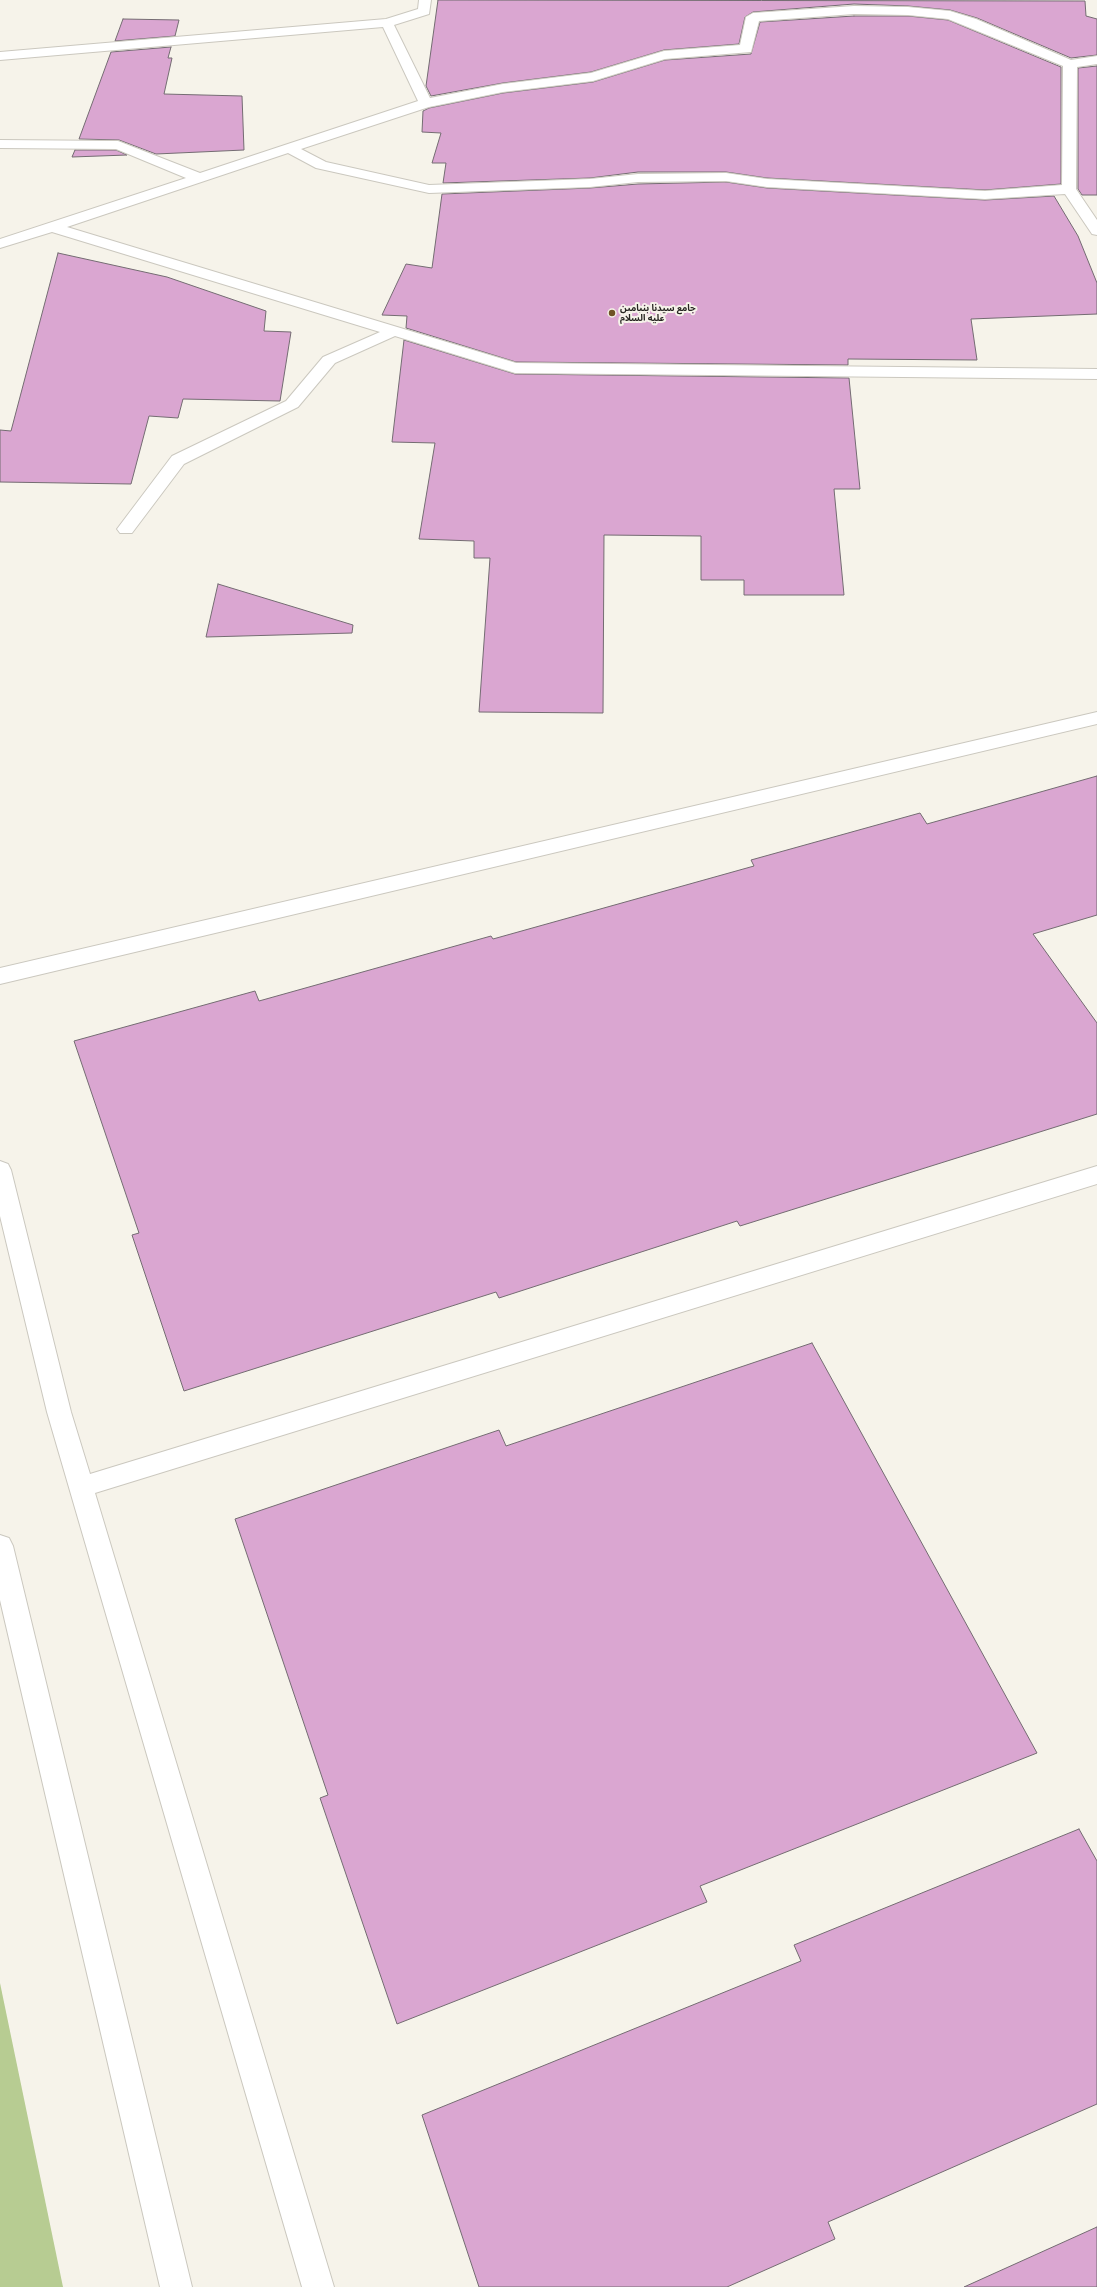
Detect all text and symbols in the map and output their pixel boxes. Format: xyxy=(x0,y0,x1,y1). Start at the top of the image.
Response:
place label: جامع سيدنا بنيامين عليه السلام xyxy=(620,303,696,324)
marker: جامع سيدنا بنيامين عليه السلام xyxy=(607,308,617,318)

